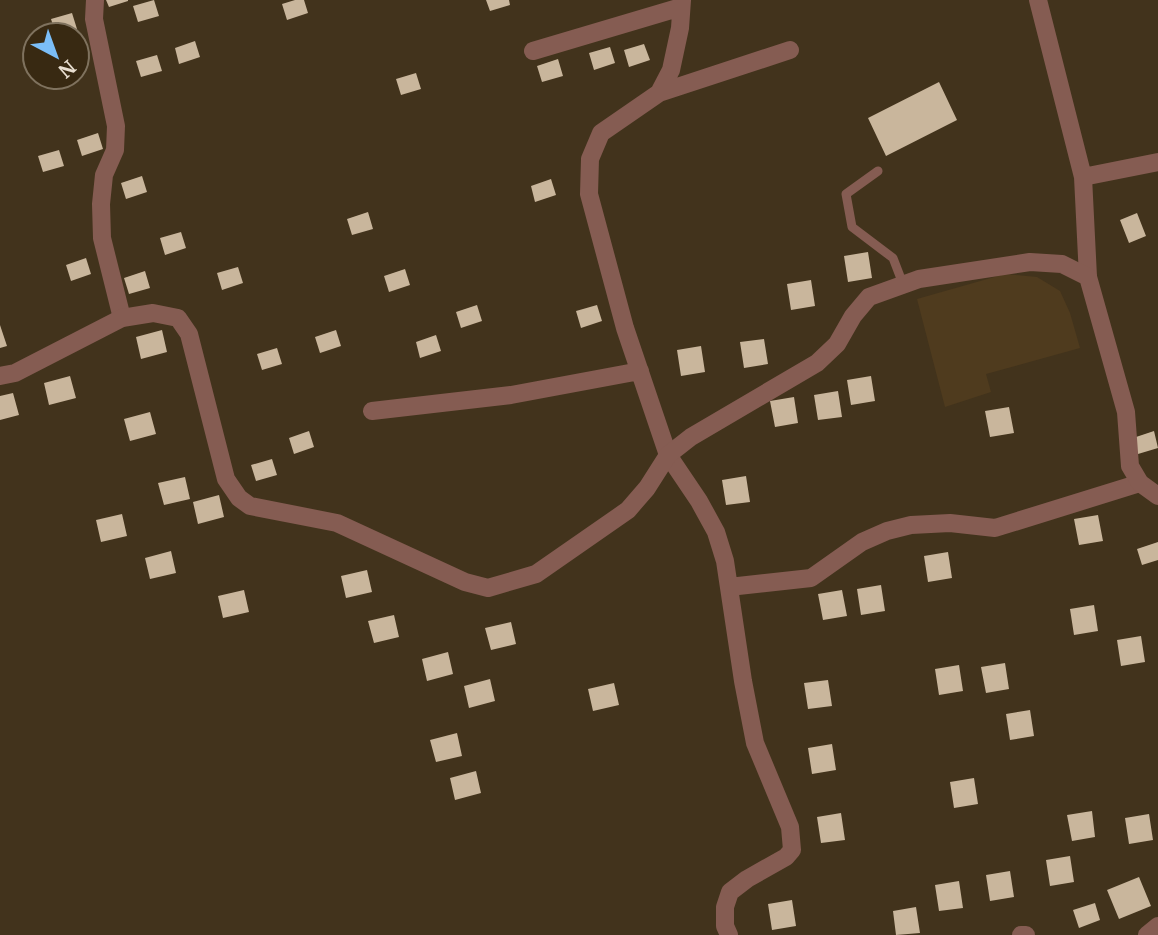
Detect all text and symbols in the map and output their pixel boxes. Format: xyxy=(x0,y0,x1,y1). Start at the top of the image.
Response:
north arrow xyxy=(21,21,91,91)
text: N xyxy=(54,55,81,83)

